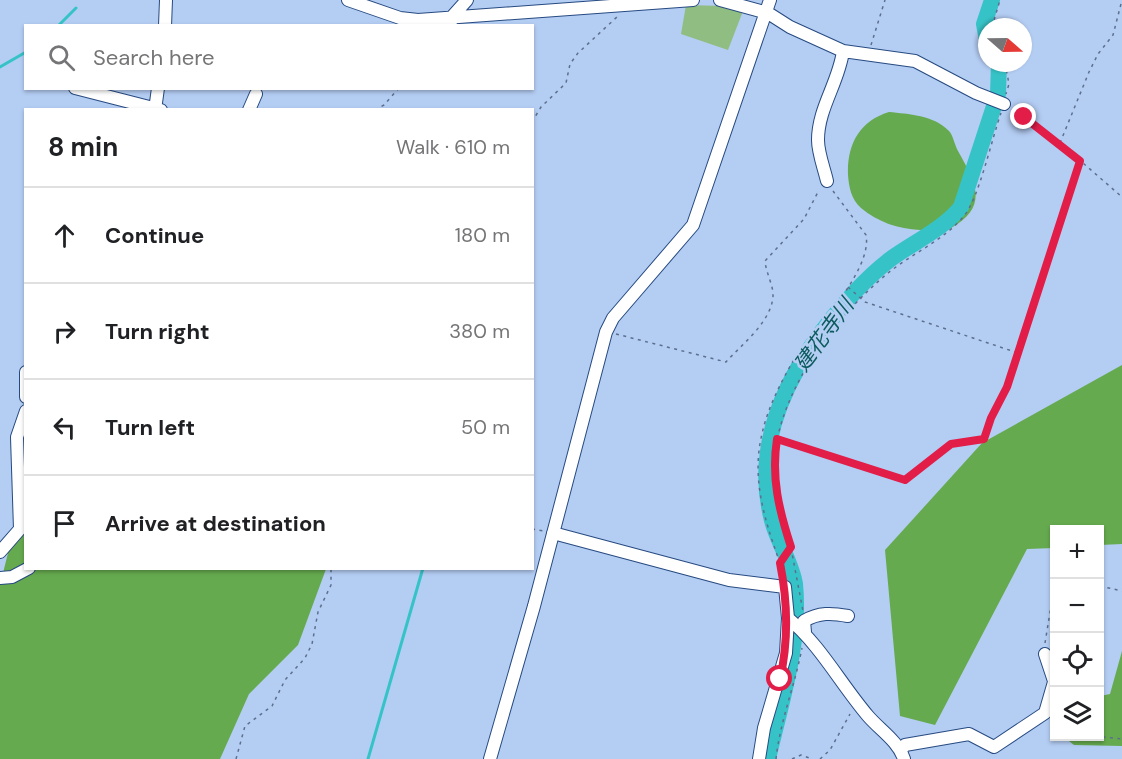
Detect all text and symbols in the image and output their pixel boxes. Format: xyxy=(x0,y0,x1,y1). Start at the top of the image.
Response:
north arrow xyxy=(978,18,1032,72)
search box xyxy=(24,24,534,90)
icon: search xyxy=(45,41,78,74)
text: Search here xyxy=(93,43,214,72)
route end xyxy=(1010,103,1036,129)
text: 8 min xyxy=(48,130,118,164)
text: Walk · 610 m xyxy=(396,134,510,160)
icon: ahead xyxy=(48,219,81,252)
text: Continue xyxy=(105,221,204,250)
text: 180 m xyxy=(455,222,510,248)
water label: 建花寺川 xyxy=(788,291,861,377)
icon: right xyxy=(48,315,81,348)
text: Turn right xyxy=(105,317,210,346)
text: 380 m xyxy=(449,318,510,344)
icon: left xyxy=(48,411,81,444)
text: Turn left xyxy=(105,413,195,442)
text: 50 m xyxy=(461,414,510,440)
icon: arrive xyxy=(48,507,81,540)
text: Arrive at destination xyxy=(105,509,326,538)
map controls xyxy=(1050,525,1104,741)
button: + xyxy=(1050,525,1104,579)
button: − xyxy=(1050,579,1104,633)
button: locate xyxy=(1050,633,1104,687)
route start xyxy=(766,665,792,691)
button: layers xyxy=(1050,687,1104,741)

